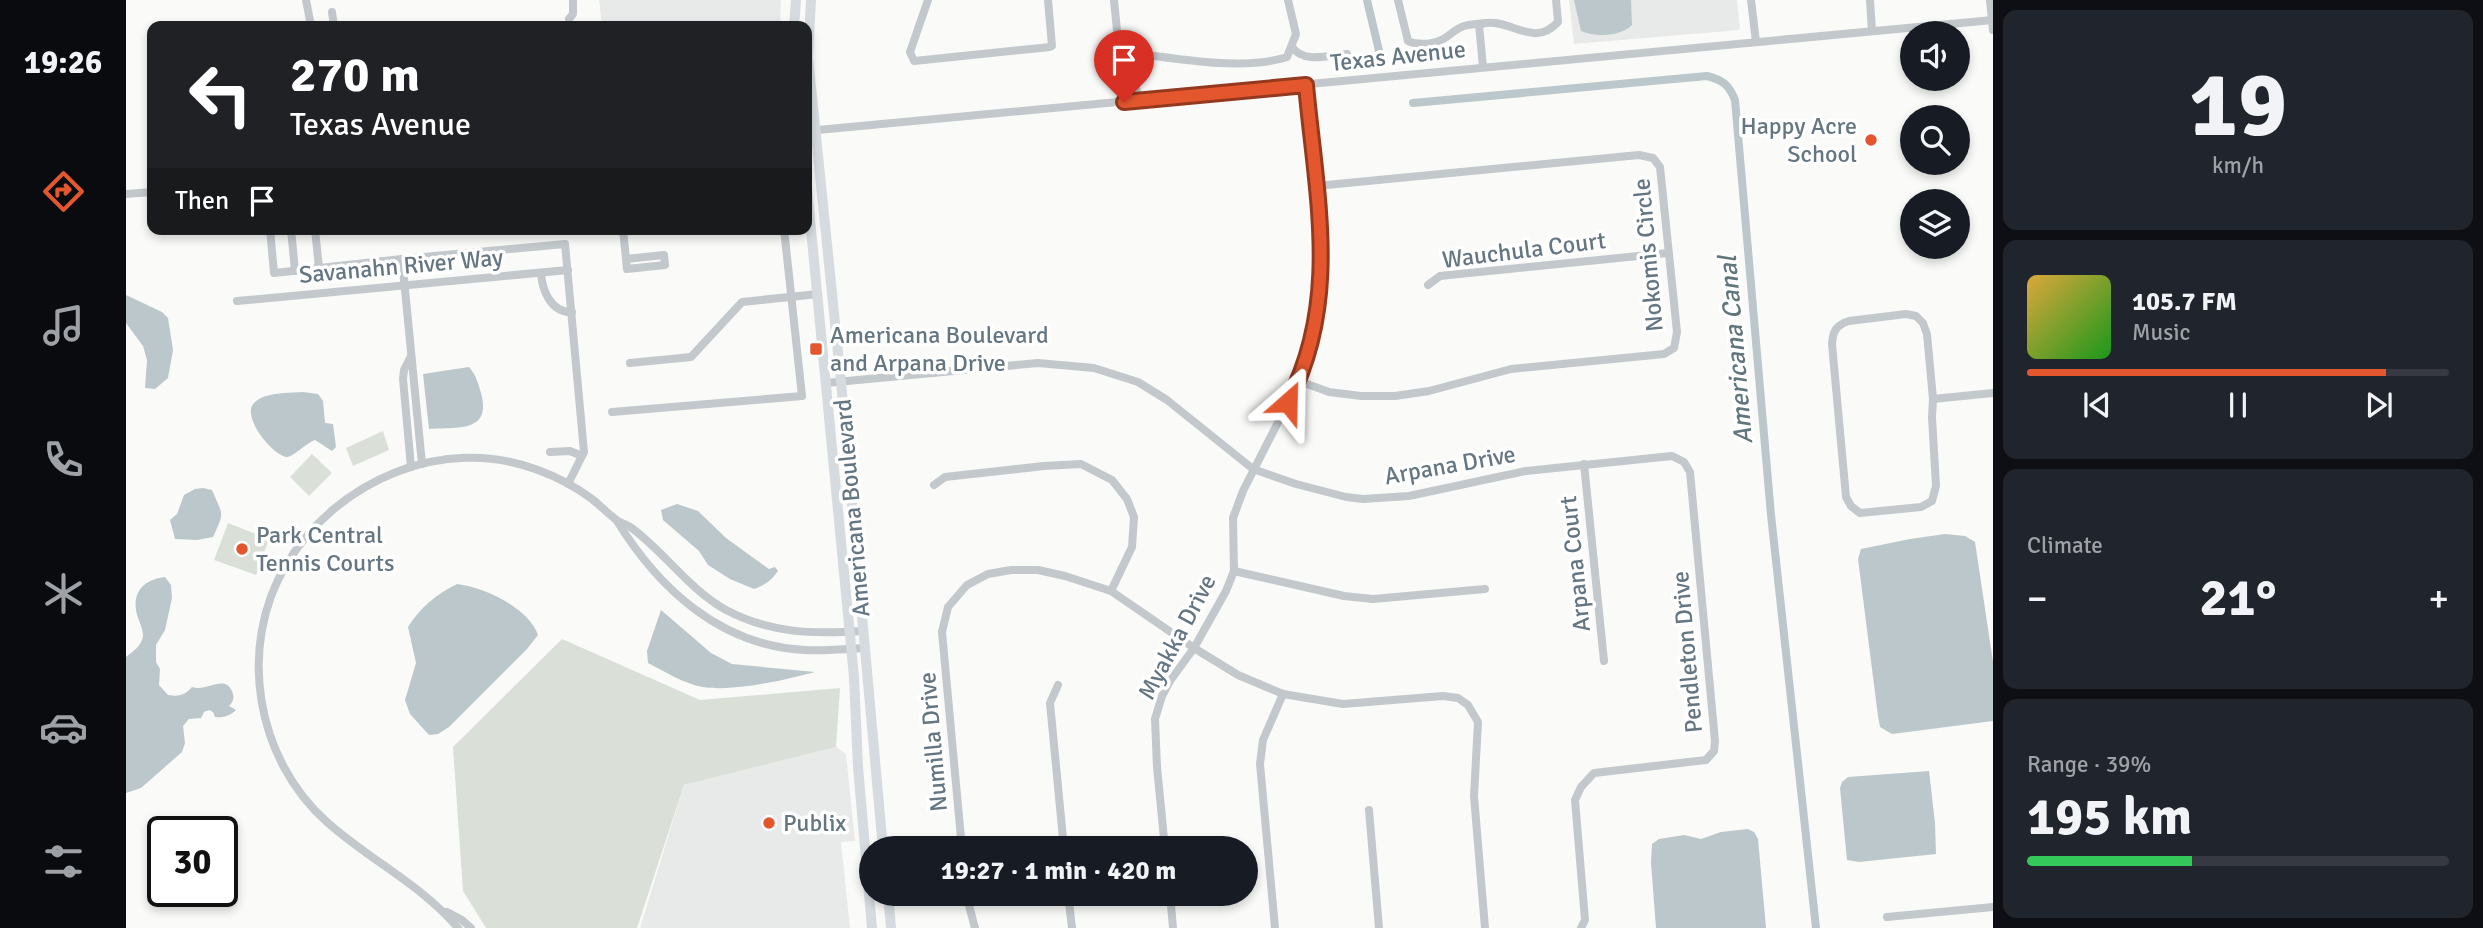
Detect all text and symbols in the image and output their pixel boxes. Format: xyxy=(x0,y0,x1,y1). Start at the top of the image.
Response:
map controls xyxy=(1900,21,1970,259)
button: sound xyxy=(1900,21,1970,91)
pin xyxy=(1094,30,1154,102)
street label: Texas Avenue xyxy=(1329,34,1467,78)
icon: arrive xyxy=(1105,41,1143,79)
text: 19:26 xyxy=(24,43,102,82)
text: 270 m xyxy=(290,45,420,105)
icon: left xyxy=(175,49,266,140)
text: 19 xyxy=(2189,49,2287,162)
text: Texas Avenue xyxy=(290,105,471,144)
button: search xyxy=(1900,105,1970,175)
place label: Happy Acre School xyxy=(1741,111,1857,169)
marker: Happy Acre School xyxy=(1863,132,1879,148)
text: km/h xyxy=(2212,151,2264,180)
icon: directions xyxy=(39,167,88,216)
street label: Nokomis Circle xyxy=(1626,177,1670,333)
icon: arrive xyxy=(243,182,281,220)
text: Then xyxy=(175,185,229,217)
button: layers xyxy=(1900,189,1970,259)
street label: Wauchula Court xyxy=(1441,225,1607,275)
street label: Savanahn River Way xyxy=(298,242,504,290)
water label: Americana Canal xyxy=(1712,252,1760,445)
text: 105.7 FM xyxy=(2132,286,2237,318)
icon: music xyxy=(39,301,88,350)
text: Music xyxy=(2132,318,2190,347)
place label: Americana Boulevard and Arpana Drive xyxy=(830,320,1049,378)
marker: Americana Boulevard and Arpana Drive xyxy=(808,341,824,357)
position arrow xyxy=(1251,365,1325,439)
icon: previous xyxy=(2078,386,2116,424)
icon: pause xyxy=(2219,386,2257,424)
icon: next xyxy=(2360,386,2398,424)
street label: Americana Boulevard xyxy=(828,398,876,618)
icon: phone xyxy=(39,435,88,484)
street label: Arpana Drive xyxy=(1382,439,1518,491)
street label: Arpana Court xyxy=(1553,495,1597,633)
place label: Park Central Tennis Courts xyxy=(256,520,394,578)
text: Climate xyxy=(2027,531,2103,560)
marker: Park Central Tennis Courts xyxy=(234,541,250,557)
text: 21° xyxy=(2200,566,2276,630)
icon: climate xyxy=(39,569,88,618)
street label: Myakka Drive xyxy=(1131,569,1223,705)
street label: Pendleton Drive xyxy=(1665,570,1709,734)
text: − xyxy=(2027,575,2048,622)
text: + xyxy=(2428,575,2449,622)
street label: Numilla Drive xyxy=(912,671,954,813)
icon: car xyxy=(39,703,88,752)
text: Range · 39% xyxy=(2027,750,2151,779)
text: 195 km xyxy=(2027,785,2192,849)
place label: Publix xyxy=(783,808,846,838)
marker: Publix xyxy=(761,815,777,831)
speed limit sign: 30 xyxy=(147,816,238,907)
icon: filters xyxy=(39,837,88,886)
text: 19:27 · 1 min · 420 m xyxy=(941,855,1176,887)

